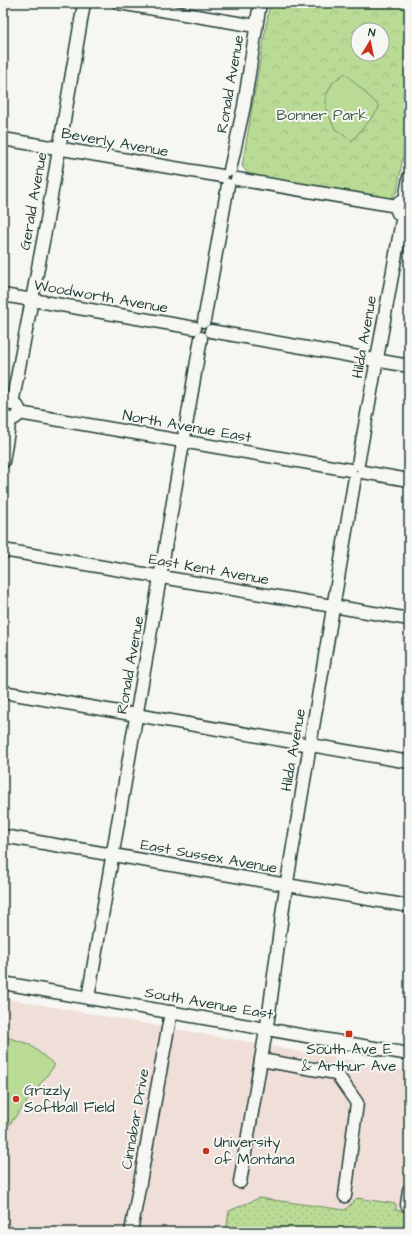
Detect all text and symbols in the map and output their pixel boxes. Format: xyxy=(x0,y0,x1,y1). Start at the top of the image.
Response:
north arrow xyxy=(350,22,390,62)
text: N xyxy=(367,25,376,41)
street label: Ronald Avenue xyxy=(212,33,249,135)
park label: Bonner Park xyxy=(276,105,368,126)
street label: Beverly Avenue xyxy=(60,123,170,163)
street label: Gerald Avenue xyxy=(15,150,52,252)
street label: Woodworth Avenue xyxy=(32,274,170,319)
street label: Hilda Avenue xyxy=(347,294,382,380)
street label: North Avenue East xyxy=(121,405,253,448)
street label: East Kent Avenue xyxy=(147,549,271,590)
street label: Ronald Avenue xyxy=(112,614,149,716)
street label: Hilda Avenue xyxy=(276,707,311,793)
street label: East Sussex Avenue xyxy=(139,834,279,879)
street label: South Avenue East xyxy=(143,982,275,1025)
marker: South Ave E & Arthur Ave xyxy=(344,1029,354,1039)
place label: South Ave E & Arthur Ave xyxy=(302,1039,396,1077)
street label: Cinnabar Drive xyxy=(116,1067,155,1171)
place label: Grizzly Softball Field xyxy=(24,1080,115,1118)
marker: Grizzly Softball Field xyxy=(11,1094,21,1104)
place label: University of Montana xyxy=(214,1132,295,1170)
marker: University of Montana xyxy=(201,1146,211,1156)

